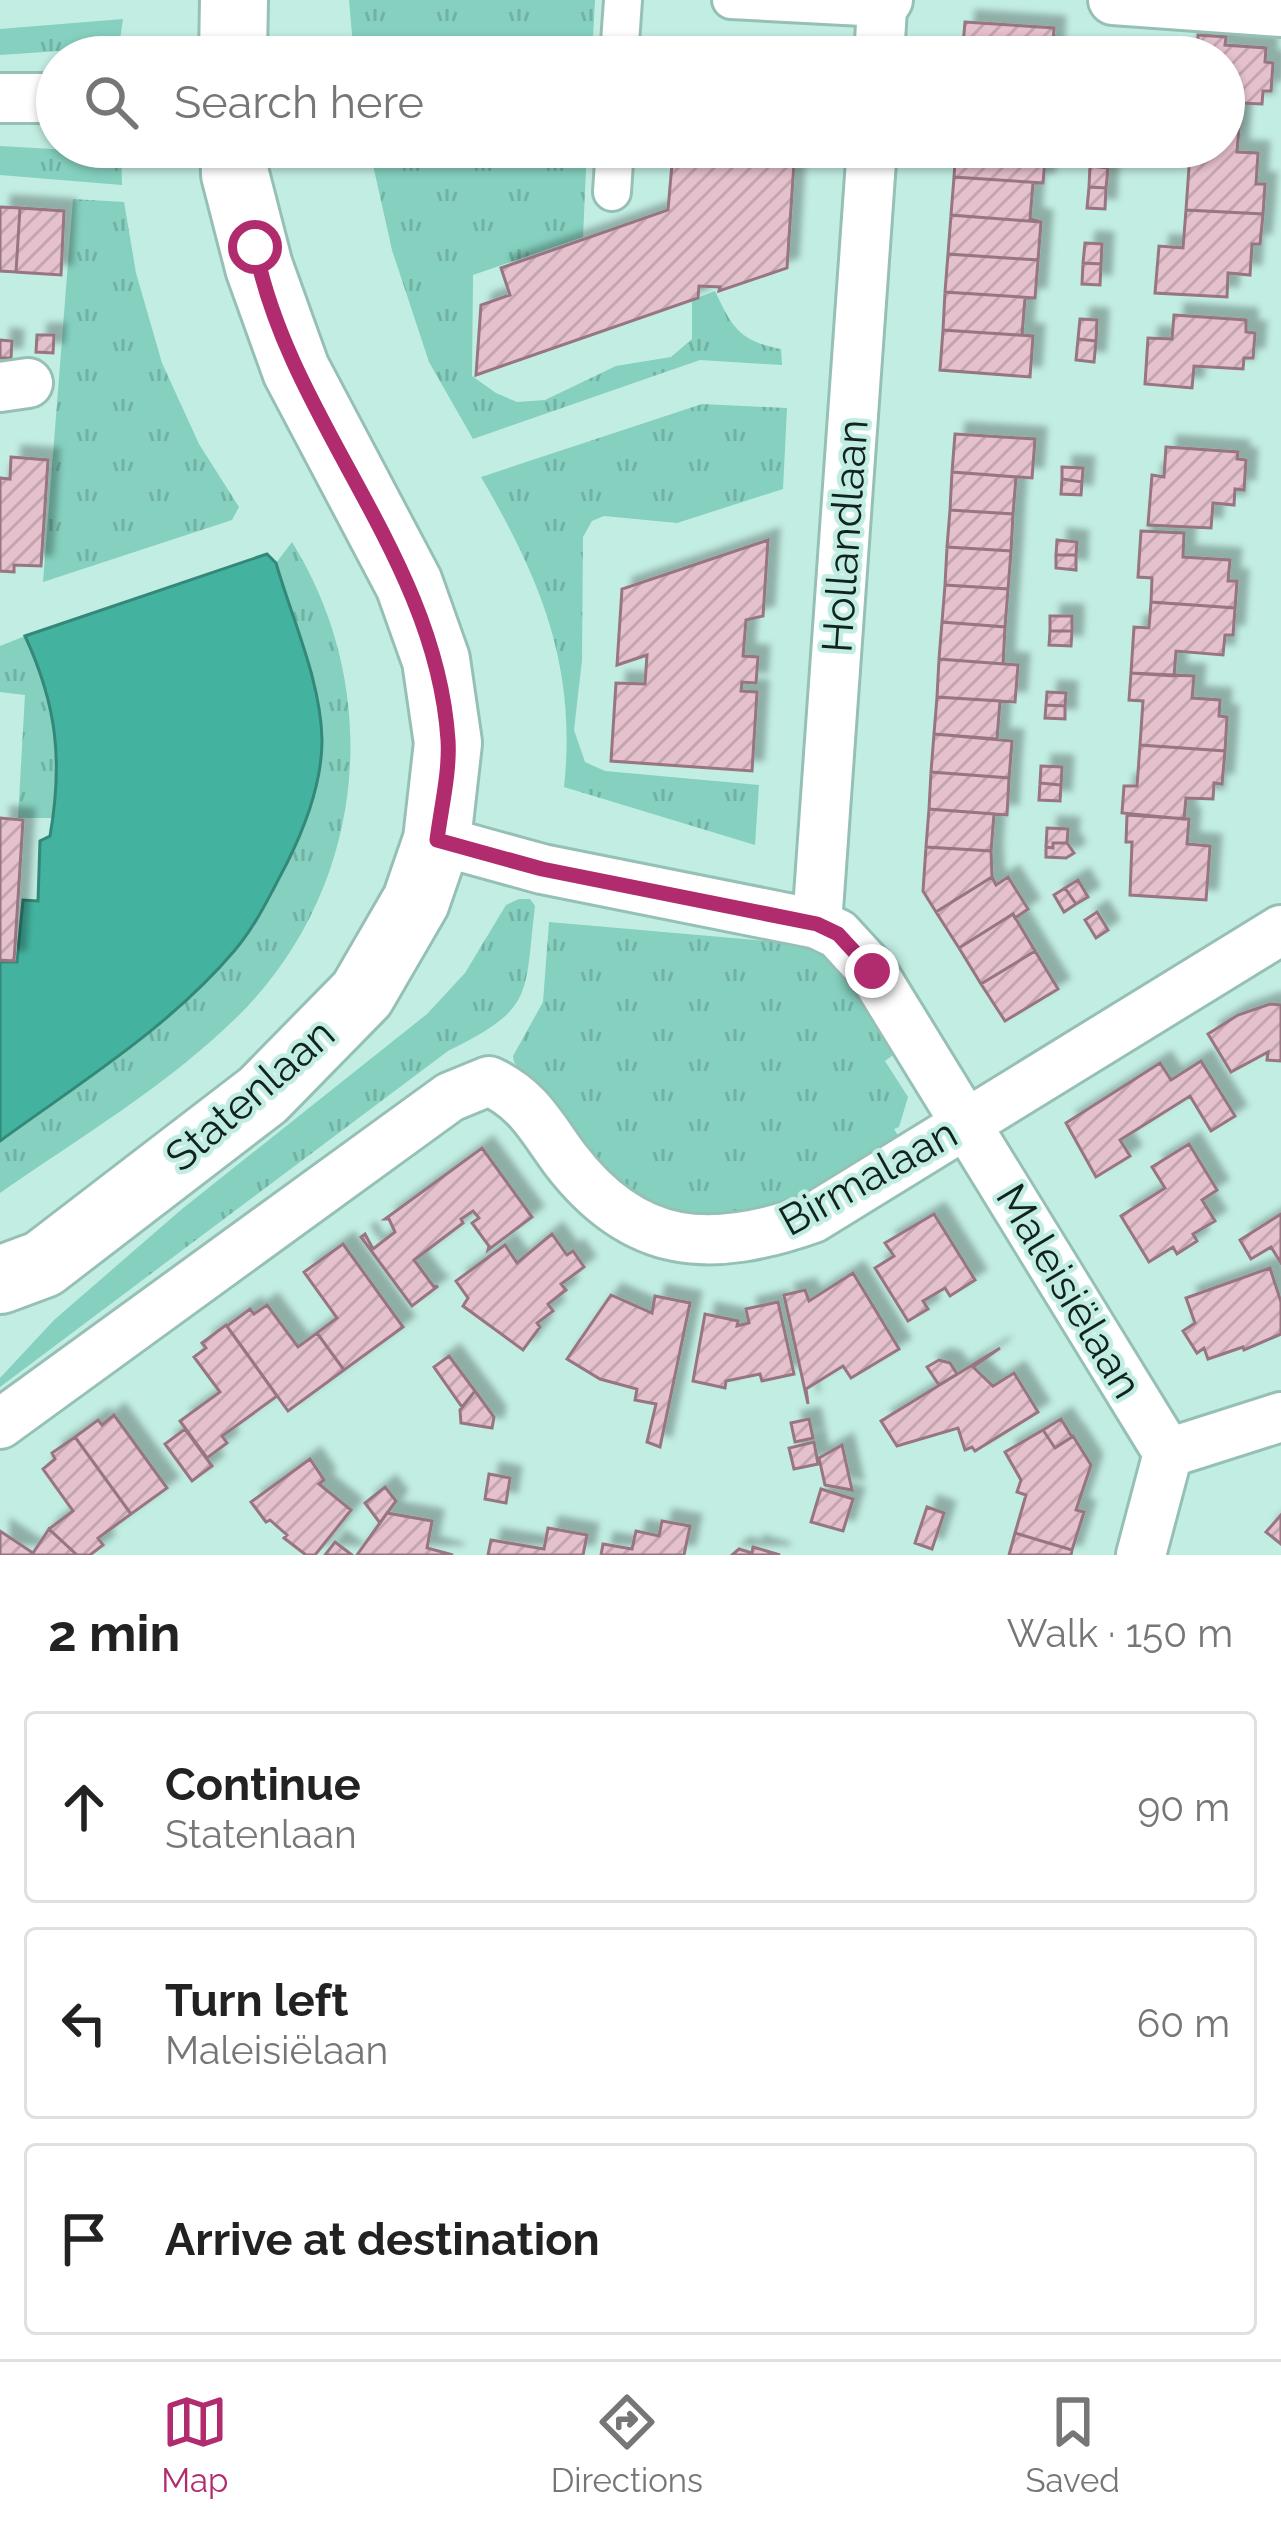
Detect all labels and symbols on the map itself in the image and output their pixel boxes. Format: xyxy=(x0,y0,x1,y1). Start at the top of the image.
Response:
route start xyxy=(228,220,282,274)
street label: Hollandlaan xyxy=(812,418,878,654)
route end xyxy=(845,944,899,998)
street label: Statenlaan xyxy=(156,1009,344,1181)
street label: Birmalaan xyxy=(771,1108,965,1246)
street label: Maleisiëlaan xyxy=(986,1175,1152,1407)

